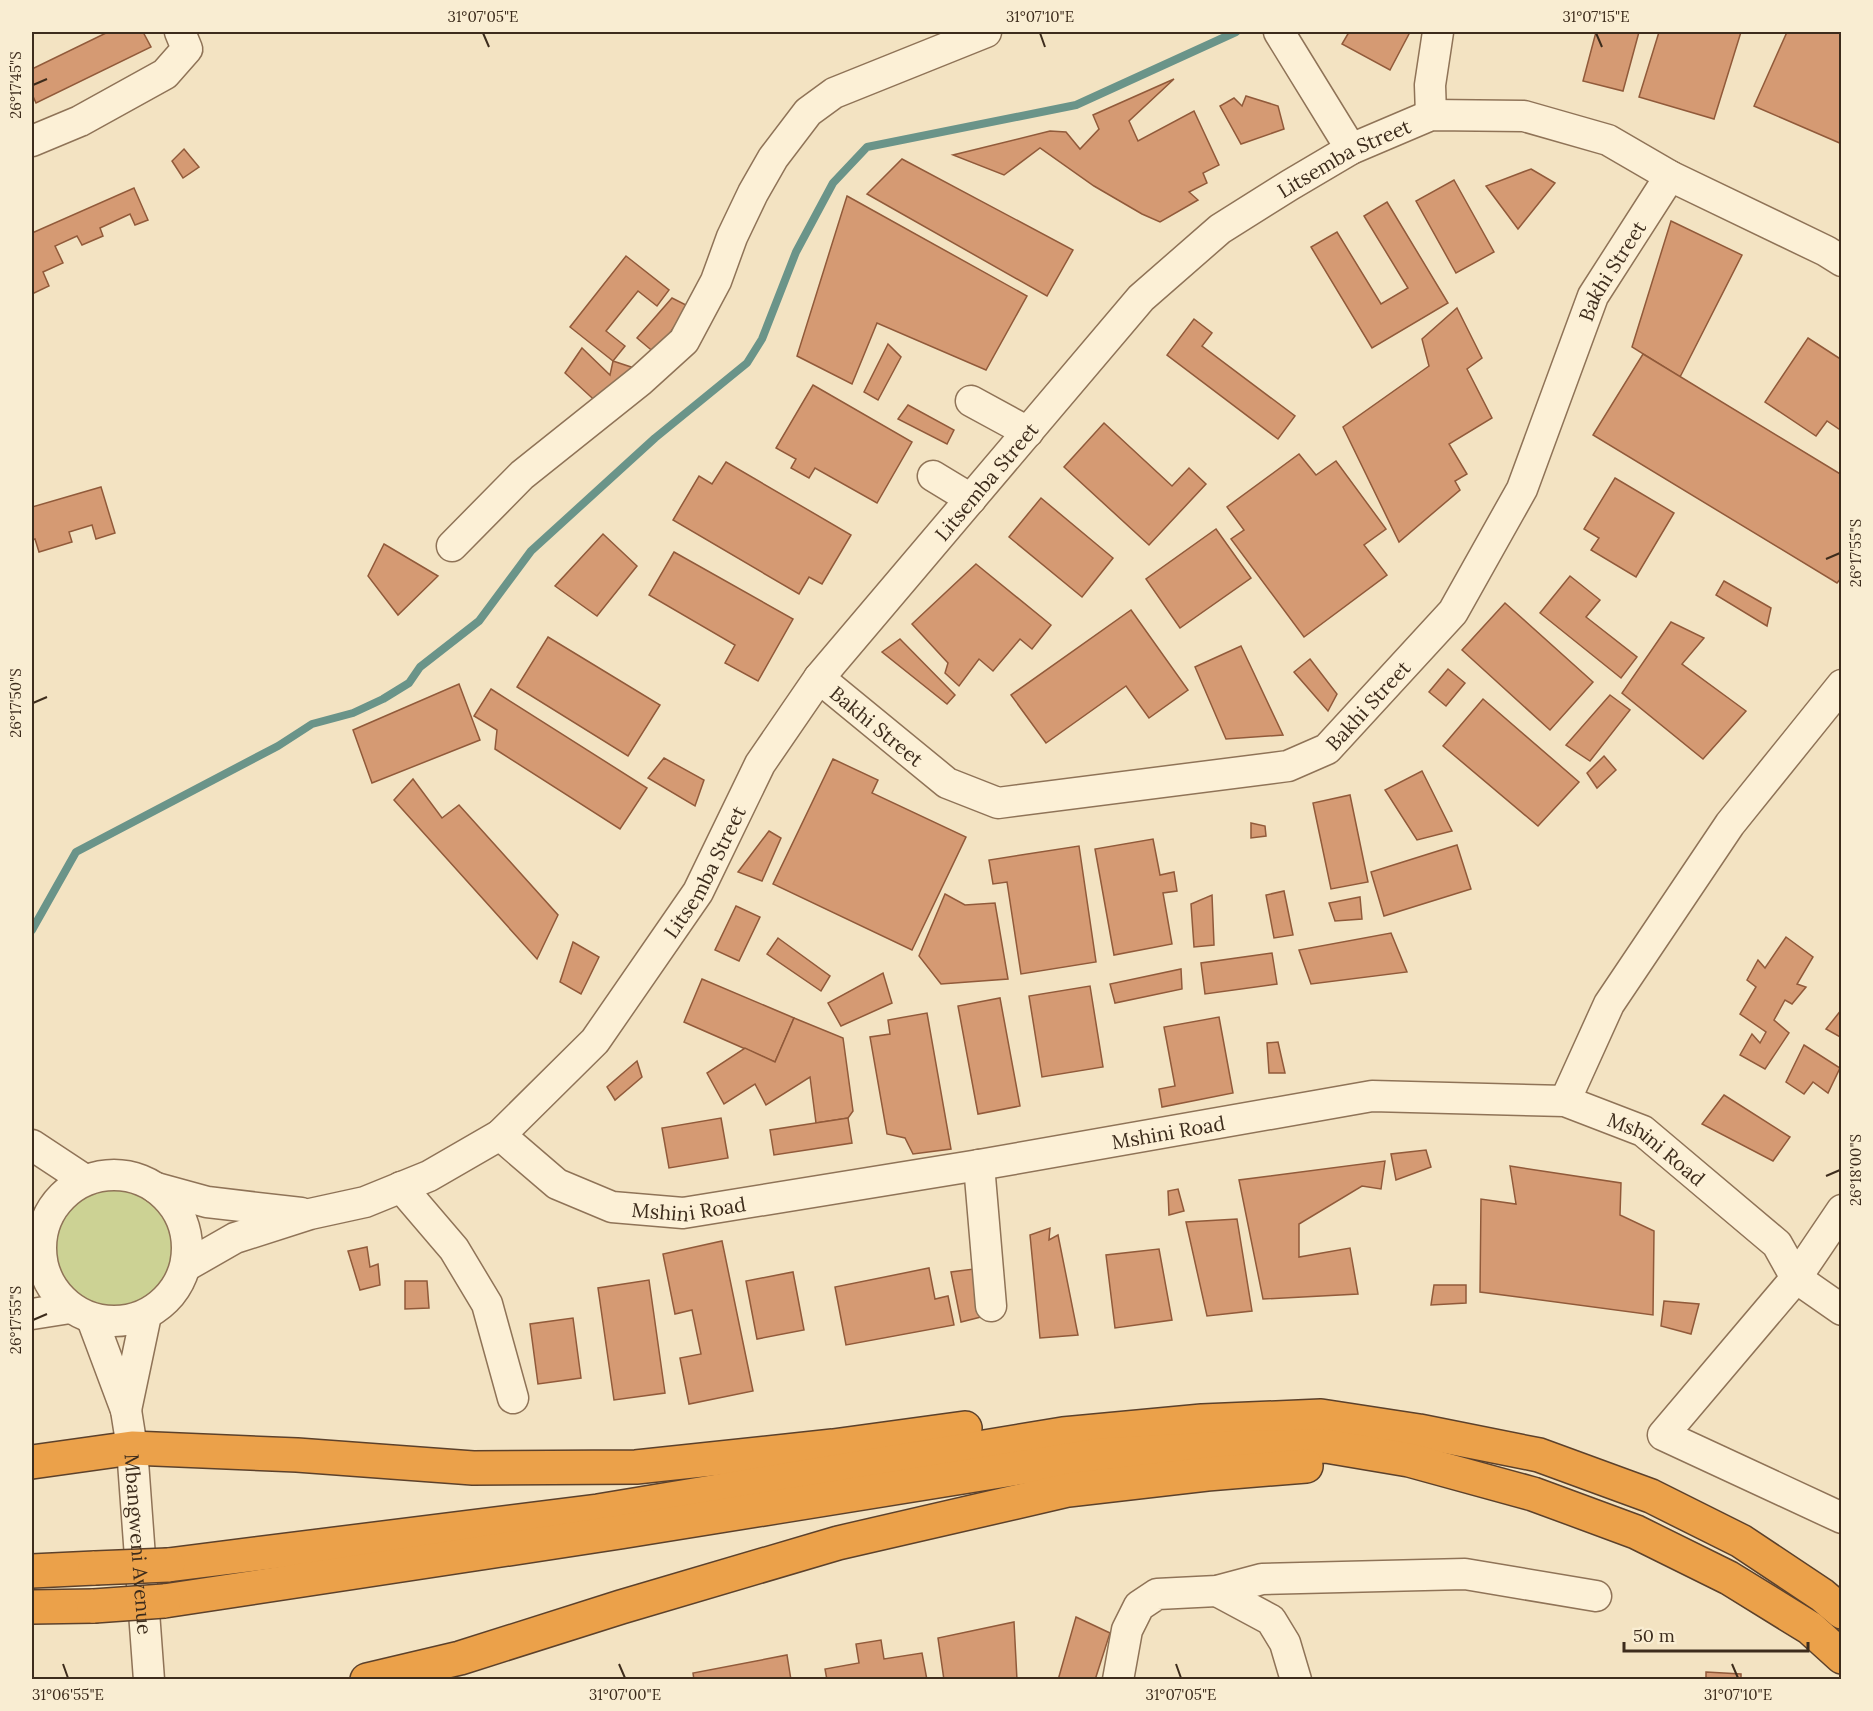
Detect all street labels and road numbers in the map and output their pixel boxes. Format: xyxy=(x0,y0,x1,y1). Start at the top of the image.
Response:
street label: Litsemba Street xyxy=(1272,113,1414,203)
street label: Bakhi Street xyxy=(1572,215,1651,324)
street label: Litsemba Street xyxy=(929,417,1043,545)
street label: Bakhi Street xyxy=(1320,655,1415,755)
street label: Bakhi Street xyxy=(825,680,929,771)
street label: Litsemba Street xyxy=(658,801,750,943)
street label: Mshini Road xyxy=(1604,1106,1711,1191)
street label: Mshini Road xyxy=(1110,1110,1227,1154)
street label: Mshini Road xyxy=(631,1191,748,1226)
street label: Mbangweni Avenue xyxy=(120,1453,158,1636)

